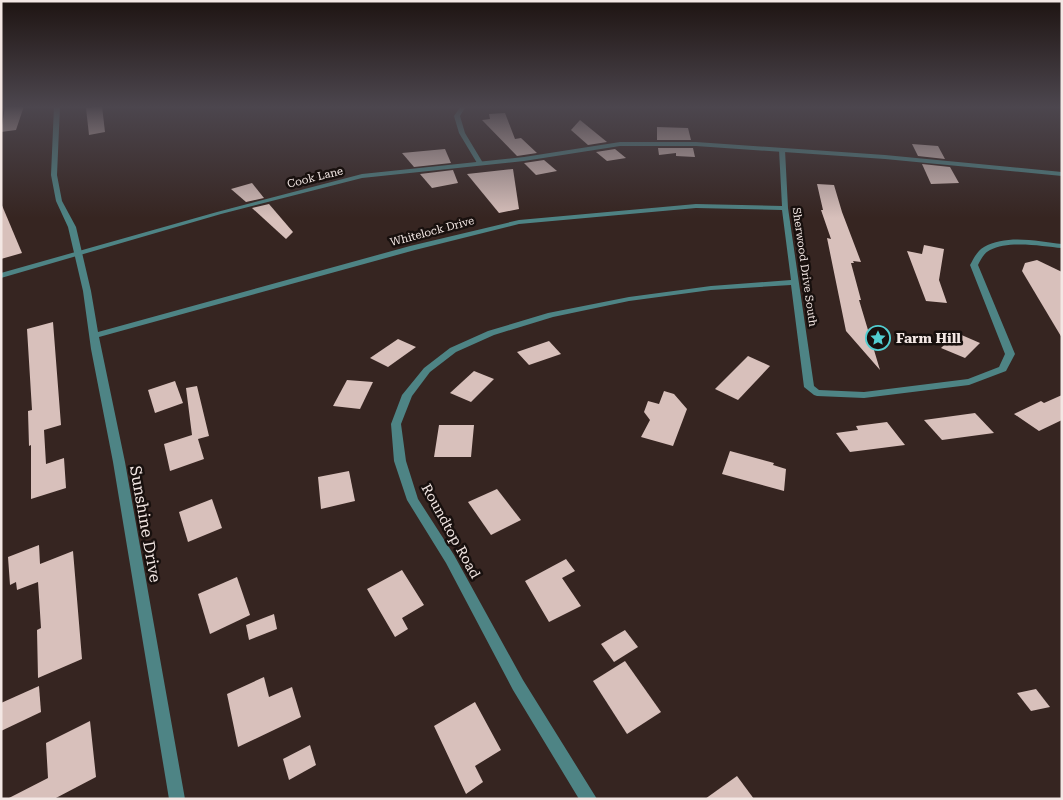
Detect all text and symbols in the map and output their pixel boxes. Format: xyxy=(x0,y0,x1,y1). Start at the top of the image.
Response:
street label: Cook Lane xyxy=(286,164,344,191)
street label: Sherwood Drive South xyxy=(790,207,819,328)
street label: Whitelock Drive xyxy=(389,214,476,249)
place icon: Farm Hill xyxy=(865,325,891,351)
place label: Farm Hill xyxy=(896,330,961,346)
street label: Sunshine Drive xyxy=(126,464,165,584)
street label: Roundtop Road xyxy=(418,481,484,581)

